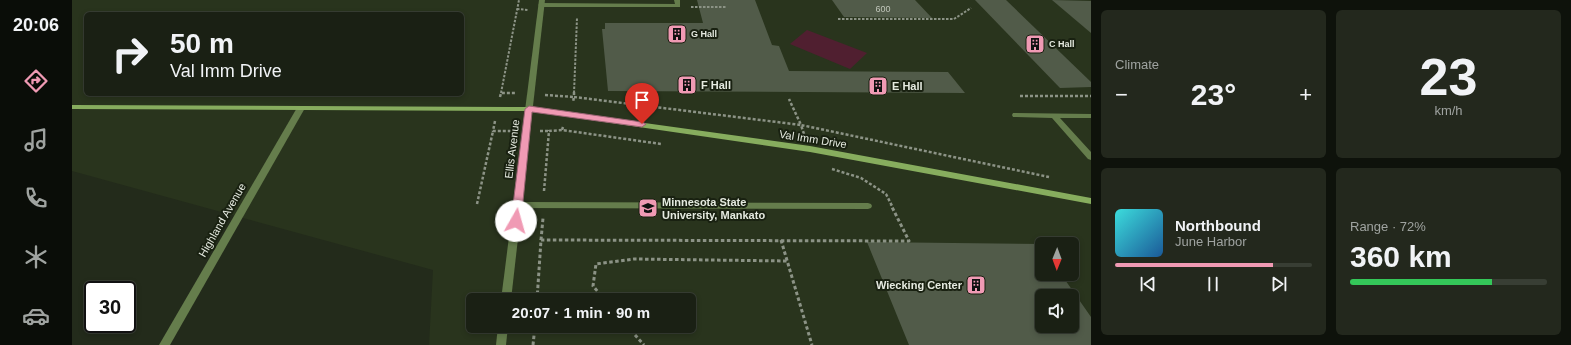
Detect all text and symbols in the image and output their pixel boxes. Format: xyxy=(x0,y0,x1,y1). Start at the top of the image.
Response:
house number: 600 xyxy=(875,4,891,14)
text: 20:06 xyxy=(13,15,59,35)
building icon: G Hall xyxy=(666,23,688,45)
icon: right xyxy=(104,28,156,80)
text: 50 m xyxy=(170,28,234,59)
place label: G Hall xyxy=(691,29,717,39)
building icon: C Hall xyxy=(1024,33,1046,55)
place label: C Hall xyxy=(1049,39,1075,49)
text: 23 xyxy=(1420,48,1477,106)
text: Climate xyxy=(1115,57,1159,72)
text: Val Imm Drive xyxy=(170,61,282,81)
icon: directions xyxy=(22,67,50,95)
building icon: F Hall xyxy=(676,74,698,96)
building icon: E Hall xyxy=(867,75,889,97)
text: 23° xyxy=(1191,78,1236,111)
place label: F Hall xyxy=(701,79,731,91)
place label: E Hall xyxy=(892,80,923,92)
text: − xyxy=(1115,82,1128,107)
text: + xyxy=(1299,82,1312,107)
pin xyxy=(625,83,659,124)
icon: arrive xyxy=(631,89,653,111)
text: km/h xyxy=(1434,103,1463,118)
street label: Ellis Avenue xyxy=(502,119,522,179)
icon: music xyxy=(22,126,50,154)
street label: Val Imm Drive xyxy=(778,128,848,150)
street label: Highland Avenue xyxy=(196,181,248,259)
icon: phone xyxy=(22,184,50,212)
place label: Minnesota State University, Mankato xyxy=(662,196,765,221)
school or university icon: Minnesota State University, Mankato xyxy=(637,197,659,219)
position arrow xyxy=(495,200,537,242)
text: Northbound xyxy=(1175,217,1261,234)
text: Range · 72% xyxy=(1350,219,1426,234)
text: June Harbor xyxy=(1175,234,1247,249)
north arrow xyxy=(1035,237,1079,281)
map controls xyxy=(1035,237,1079,333)
text: 360 km xyxy=(1350,240,1452,273)
icon: climate xyxy=(22,243,50,271)
icon: previous xyxy=(1137,273,1159,295)
icon: pause xyxy=(1202,273,1224,295)
icon: next xyxy=(1268,273,1290,295)
building icon: Wiecking Center xyxy=(965,274,987,296)
place label: Wiecking Center xyxy=(876,279,963,291)
speed limit sign: 30 xyxy=(84,281,136,333)
button: sound xyxy=(1035,289,1079,333)
icon: car xyxy=(22,302,50,330)
text: 20:07 · 1 min · 90 m xyxy=(512,304,650,321)

